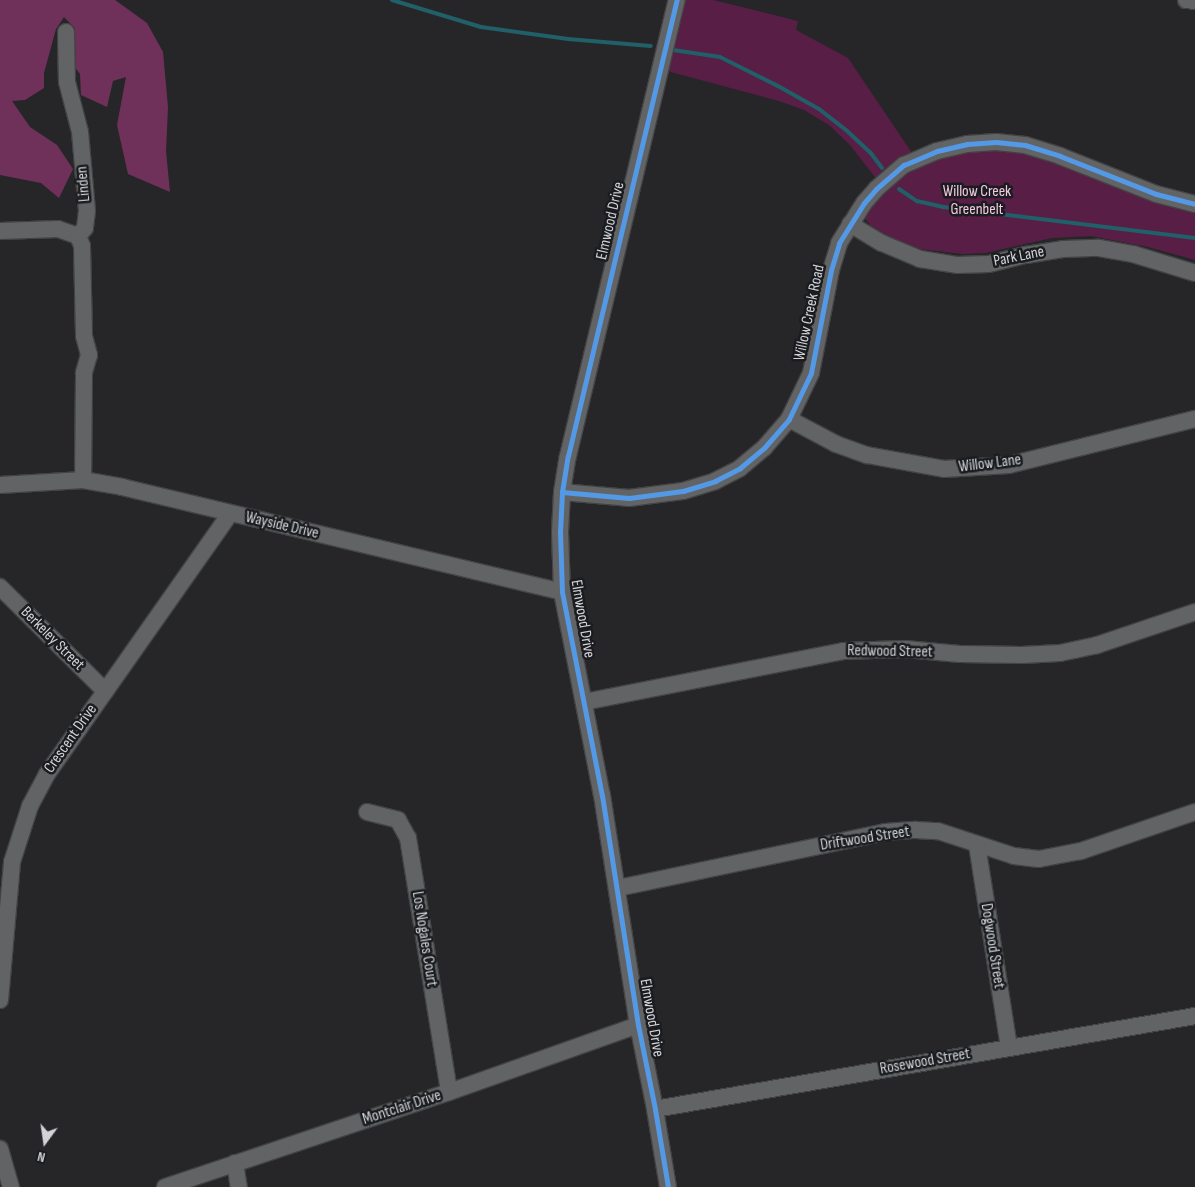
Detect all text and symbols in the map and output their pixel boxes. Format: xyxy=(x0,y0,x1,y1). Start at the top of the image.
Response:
street label: Linden xyxy=(73,165,95,203)
street label: Elmwood Drive xyxy=(593,180,629,262)
park label: Willow Creek Greenbelt xyxy=(943,182,1011,220)
street label: Park Lane xyxy=(992,243,1046,271)
street label: Willow Creek Road xyxy=(790,263,830,363)
street label: Willow Lane xyxy=(958,451,1022,477)
street label: Wayside Drive xyxy=(244,508,320,544)
street label: Elmwood Drive xyxy=(566,578,598,660)
street label: Berkeley Street xyxy=(16,603,88,675)
street label: Redwood Street xyxy=(847,642,933,662)
street label: Crescent Drive xyxy=(40,701,102,777)
street label: Driftwood Street xyxy=(819,822,911,856)
street label: Los Nogales Court xyxy=(407,890,441,988)
street label: Dogwood Street xyxy=(976,902,1008,990)
street label: Elmwood Drive xyxy=(635,977,667,1059)
street label: Rosewood Street xyxy=(878,1045,972,1079)
street label: Montclair Drive xyxy=(360,1086,444,1130)
north arrow xyxy=(20,1117,70,1167)
text: N xyxy=(36,1148,47,1166)

